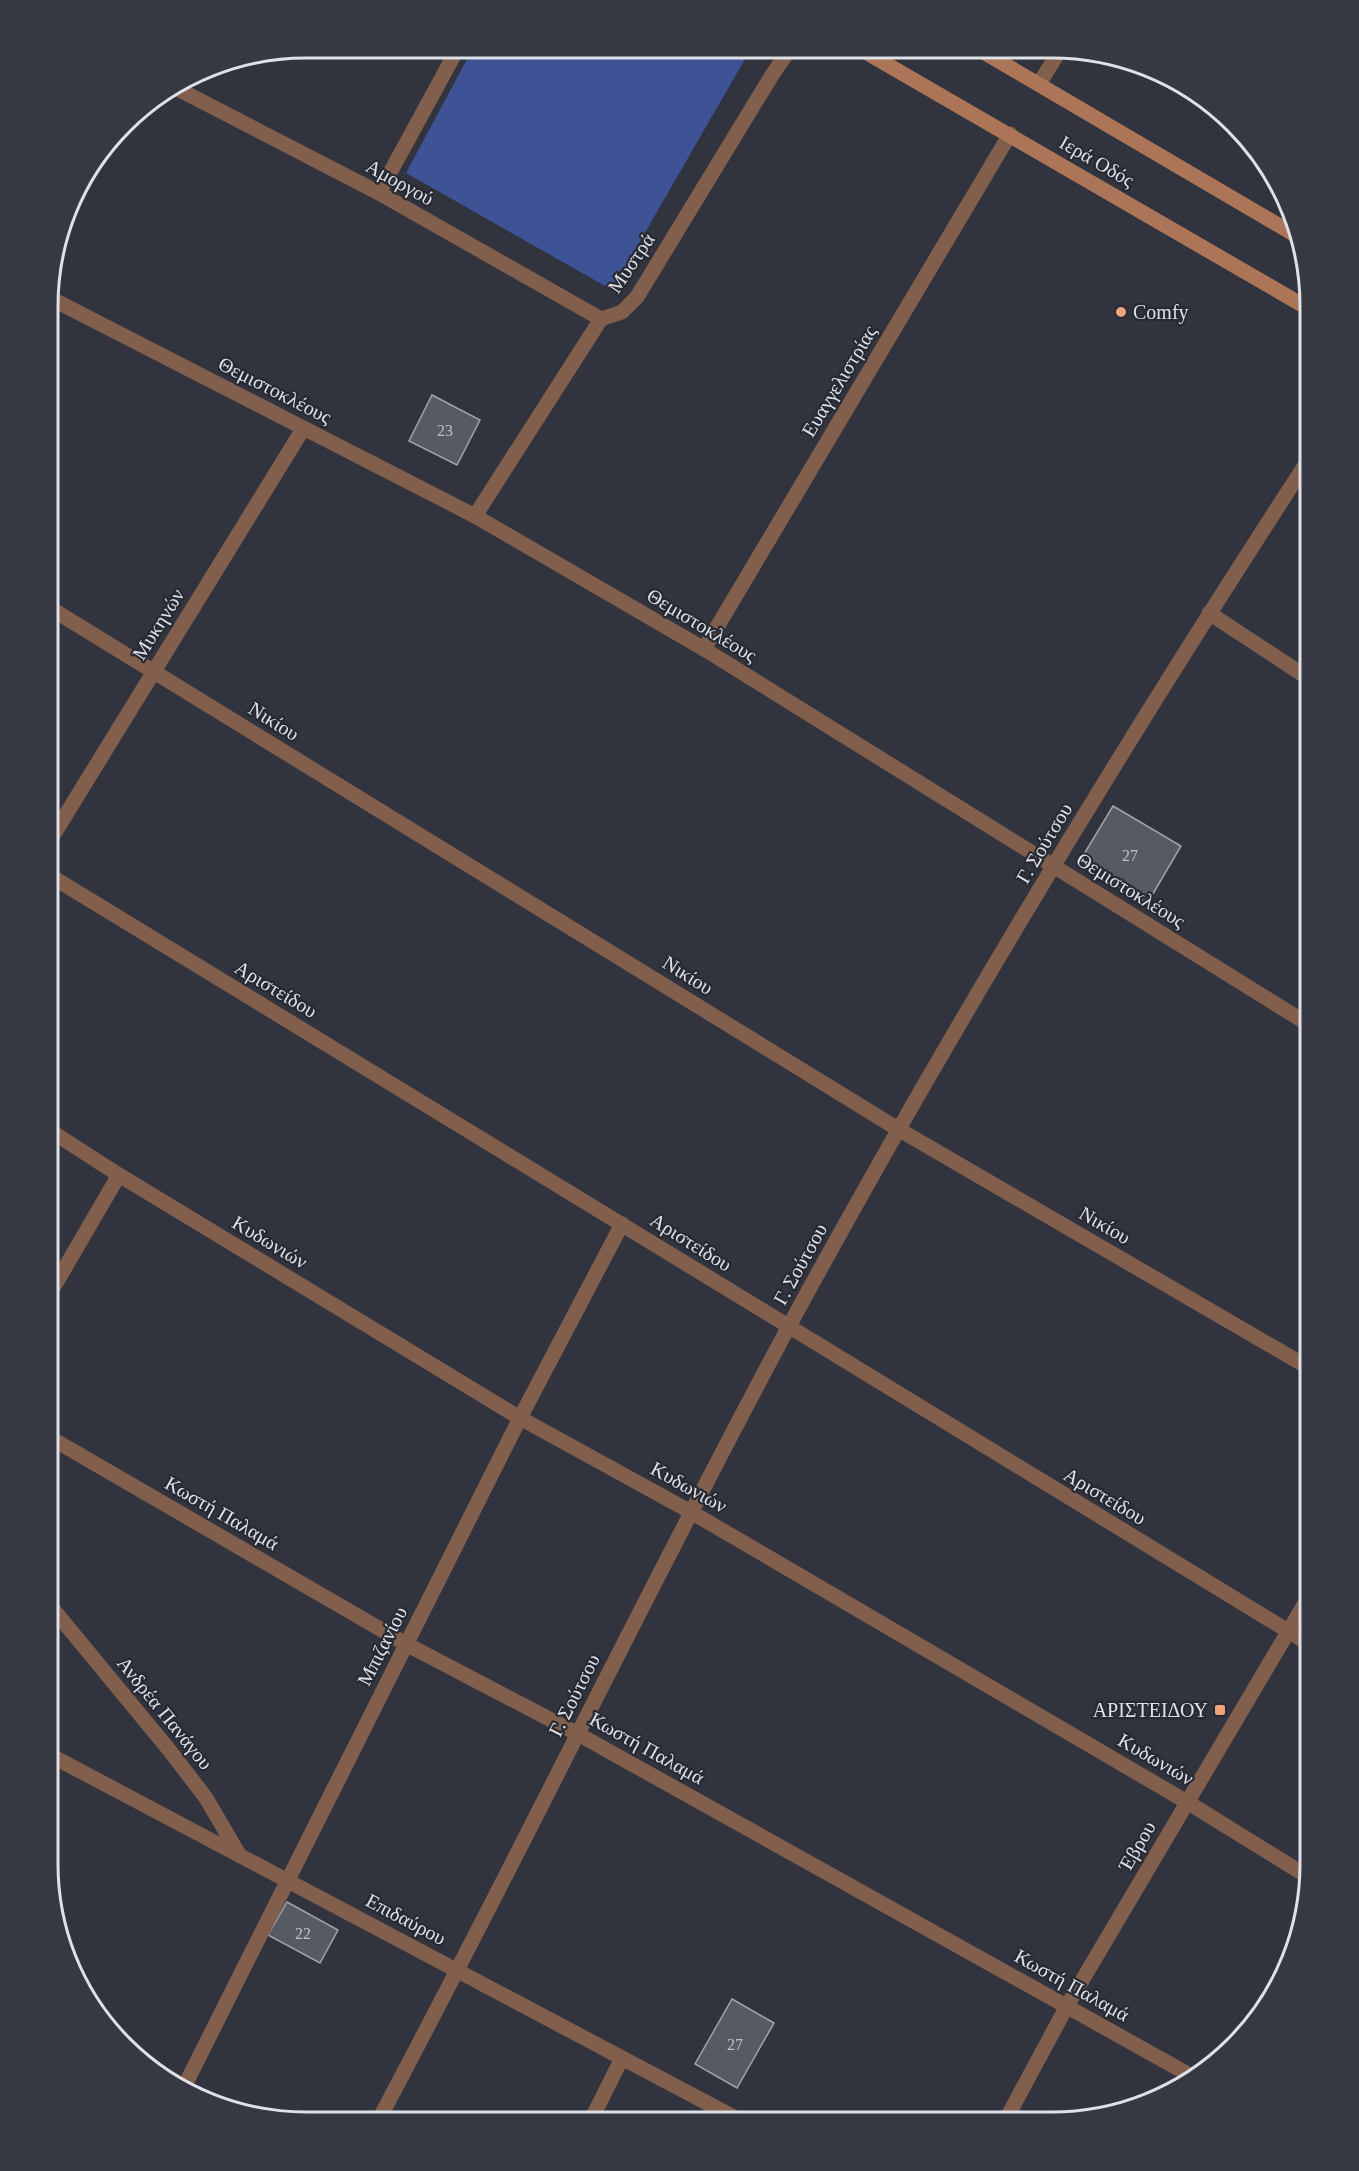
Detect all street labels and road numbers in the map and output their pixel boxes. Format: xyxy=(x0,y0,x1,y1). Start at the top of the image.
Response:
street label: Ιερά Οδός xyxy=(1055,131,1138,192)
street label: Αμοργού xyxy=(362,154,438,210)
street label: Μυστρά xyxy=(603,229,660,297)
street label: Ευαγγελιστρίας xyxy=(797,321,882,441)
street label: Θεμιστοκλέους xyxy=(214,352,335,429)
street label: Μυκηνών xyxy=(128,584,189,664)
street label: Θεμιστοκλέους xyxy=(643,584,761,667)
street label: Νικίου xyxy=(245,697,303,745)
street label: Γ. Σούτσου xyxy=(1012,799,1077,887)
street label: Θεμιστοκλέους xyxy=(1072,848,1189,933)
street label: Νικίου xyxy=(659,951,717,999)
street label: Αριστείδου xyxy=(231,956,321,1023)
street label: Νικίου xyxy=(1076,1202,1134,1248)
street label: Αριστείδου xyxy=(646,1208,736,1277)
street label: Κυδωνιών xyxy=(229,1211,311,1273)
street label: Γ. Σούτσου xyxy=(769,1219,831,1308)
street label: Κυδωνιών xyxy=(647,1457,731,1517)
street label: Αριστείδου xyxy=(1060,1463,1150,1530)
street label: Κωστή Παλαμά xyxy=(161,1472,283,1556)
street label: Μπιζανίου xyxy=(353,1603,412,1690)
street label: Γ. Σούτσου xyxy=(544,1650,604,1740)
street label: Ανδρέα Πανάγου xyxy=(112,1652,217,1774)
street label: Κωστή Παλαμά xyxy=(585,1707,709,1790)
street label: Κυδωνιών xyxy=(1114,1729,1198,1789)
street label: Έβρου xyxy=(1113,1817,1161,1876)
street label: Επιδαύρου xyxy=(362,1889,450,1950)
street label: Κωστή Παλαμά xyxy=(1010,1944,1134,2027)

